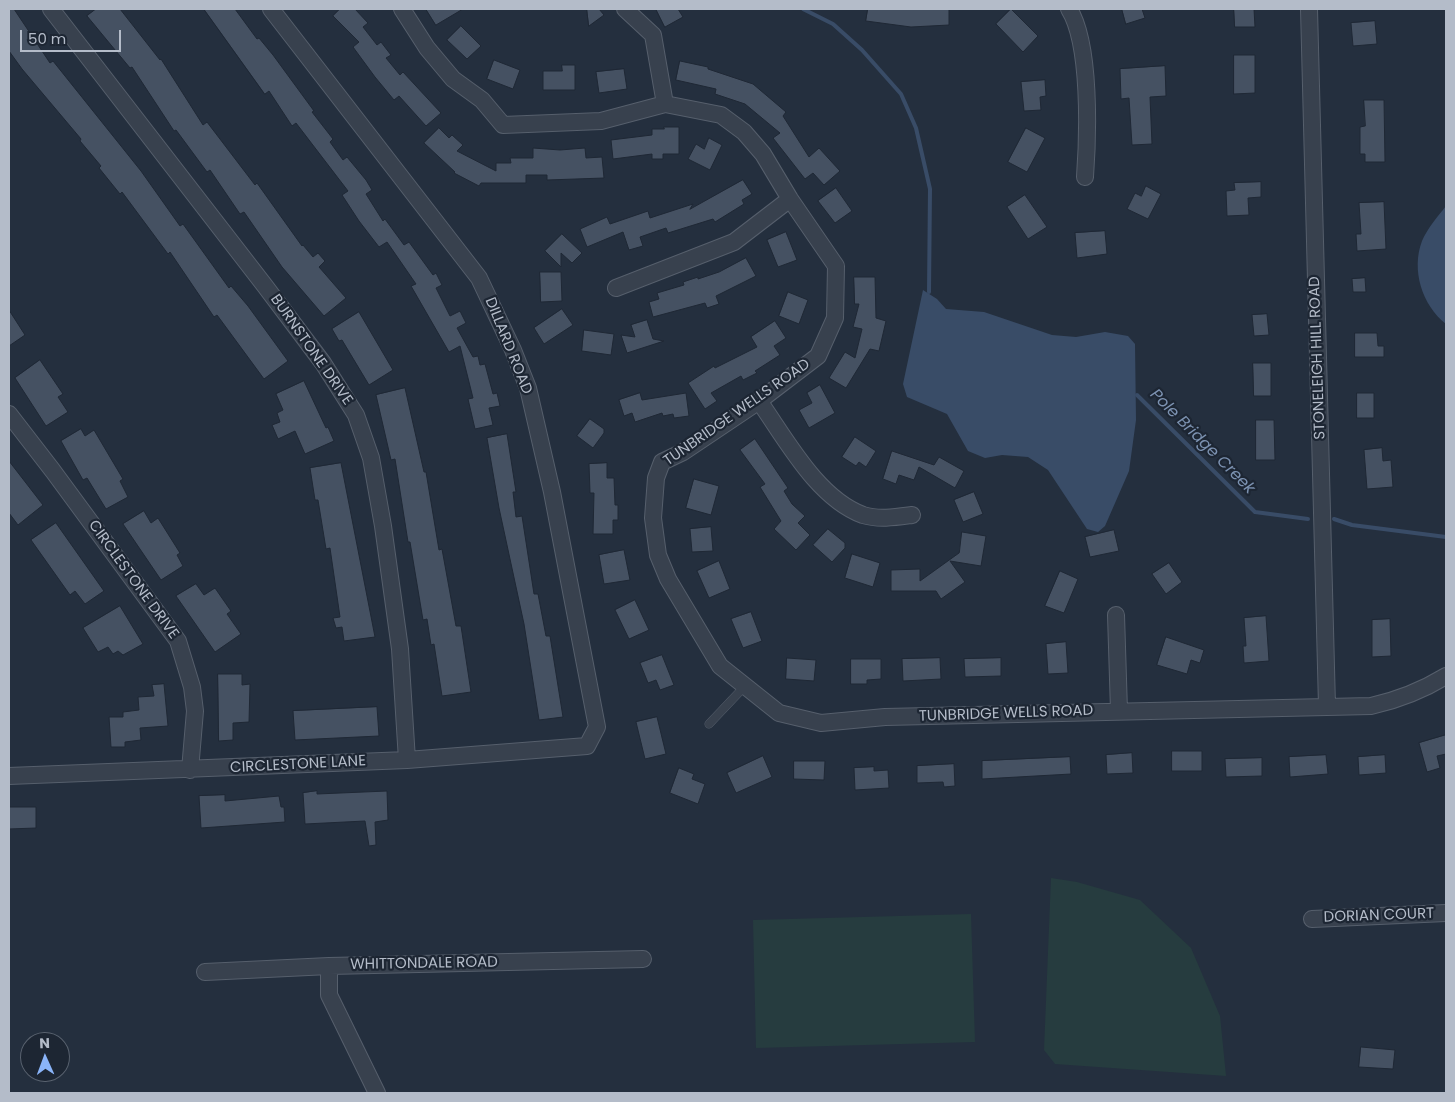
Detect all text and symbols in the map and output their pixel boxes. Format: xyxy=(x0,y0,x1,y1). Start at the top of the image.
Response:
scale bar xyxy=(22,20,124,52)
text: 50 m xyxy=(28,28,66,49)
street label: STONELEIGH HILL ROAD xyxy=(1306,276,1330,440)
street label: BURNSTONE DRIVE xyxy=(266,291,356,409)
street label: DILLARD ROAD xyxy=(480,295,536,397)
street label: TUNBRIDGE WELLS ROAD xyxy=(660,356,814,470)
water label: Pole Bridge Creek xyxy=(1146,386,1258,498)
street label: CIRCLESTONE DRIVE xyxy=(84,517,182,643)
street label: TUNBRIDGE WELLS ROAD xyxy=(918,702,1094,726)
street label: CIRCLESTONE LANE xyxy=(230,752,366,778)
street label: DORIAN COURT xyxy=(1323,905,1435,927)
street label: WHITTONDALE ROAD xyxy=(350,954,498,974)
north arrow xyxy=(20,1032,70,1082)
text: N xyxy=(39,1033,50,1053)

